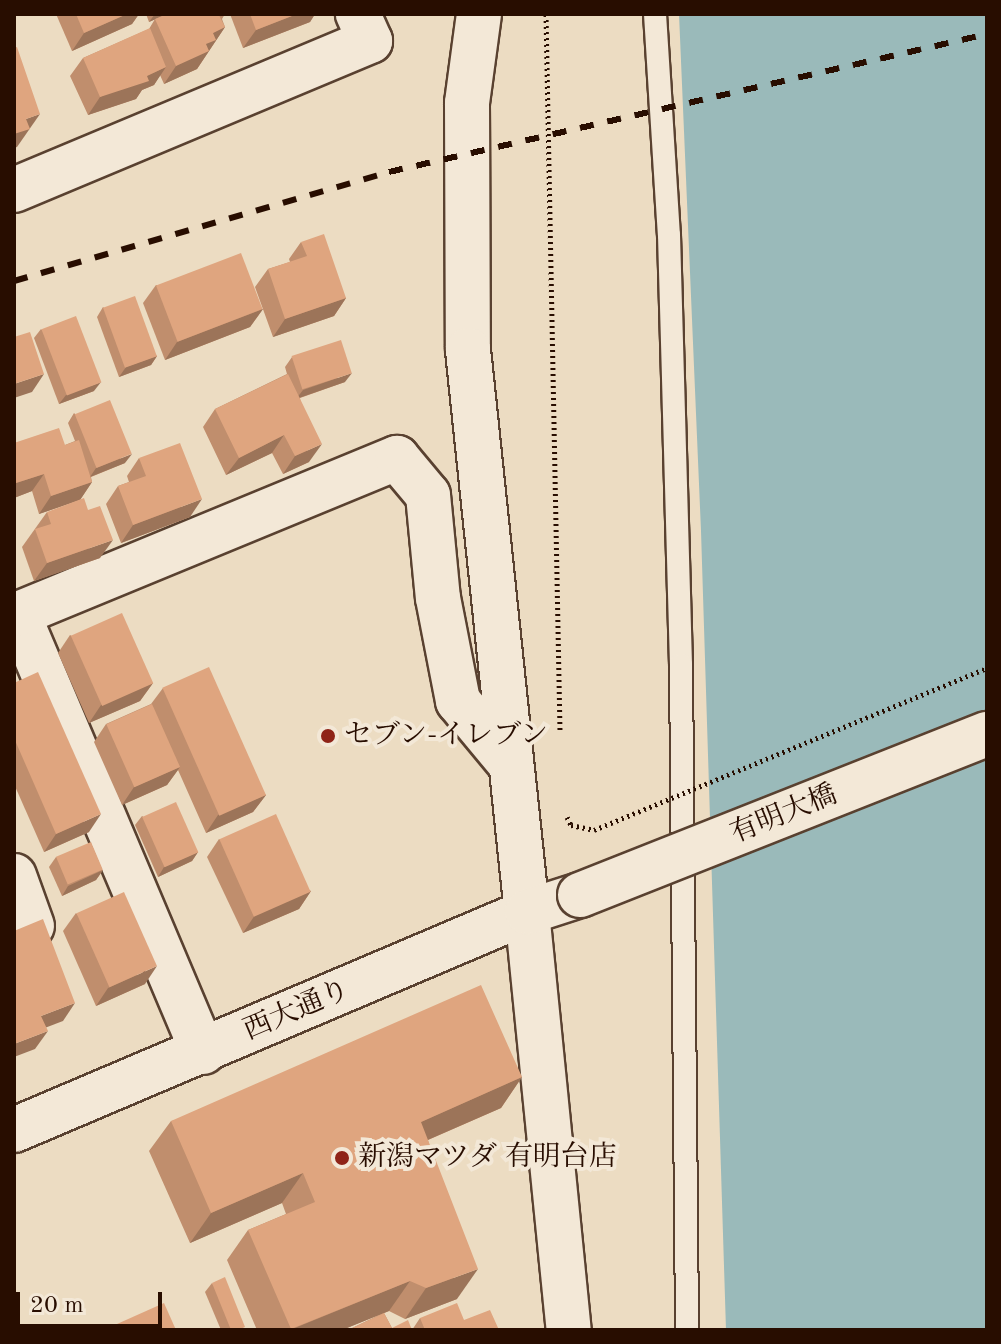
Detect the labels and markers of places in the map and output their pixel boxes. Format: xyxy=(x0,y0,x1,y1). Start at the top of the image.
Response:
place label: セブン-イレブン xyxy=(344,719,550,753)
marker: セブン-イレブン xyxy=(319,727,337,745)
place label: 新潟マツダ 有明台店 xyxy=(358,1141,618,1175)
marker: 新潟マツダ 有明台店 xyxy=(333,1149,351,1167)

